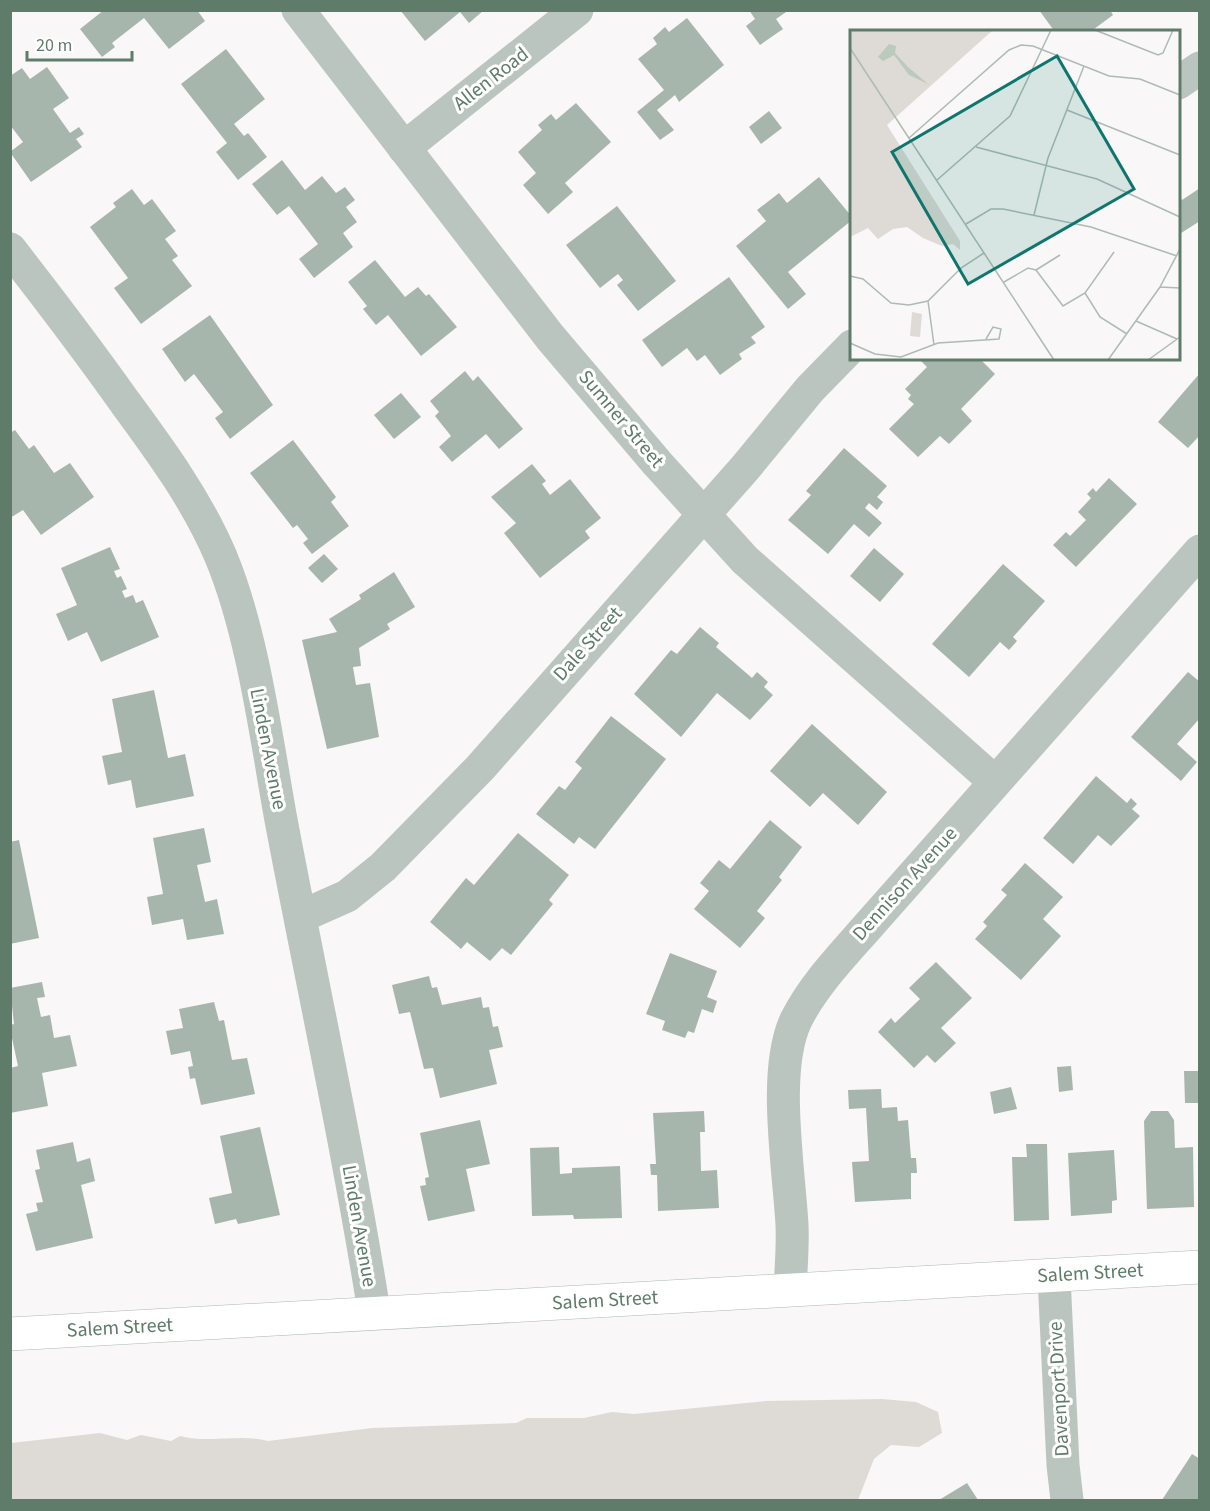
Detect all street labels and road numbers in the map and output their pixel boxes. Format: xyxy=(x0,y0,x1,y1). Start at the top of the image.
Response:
street label: Allen Road xyxy=(447,41,535,117)
street label: Sumner Street xyxy=(572,364,670,474)
street label: Dale Street xyxy=(547,600,629,687)
street label: Linden Avenue xyxy=(243,686,294,812)
street label: Dennison Avenue xyxy=(846,821,964,947)
street label: Linden Avenue xyxy=(335,1163,383,1289)
street label: Salem Street xyxy=(1036,1256,1145,1290)
street label: Salem Street xyxy=(551,1284,659,1317)
street label: Salem Street xyxy=(66,1311,174,1345)
street label: Davenport Drive xyxy=(1041,1321,1077,1457)

